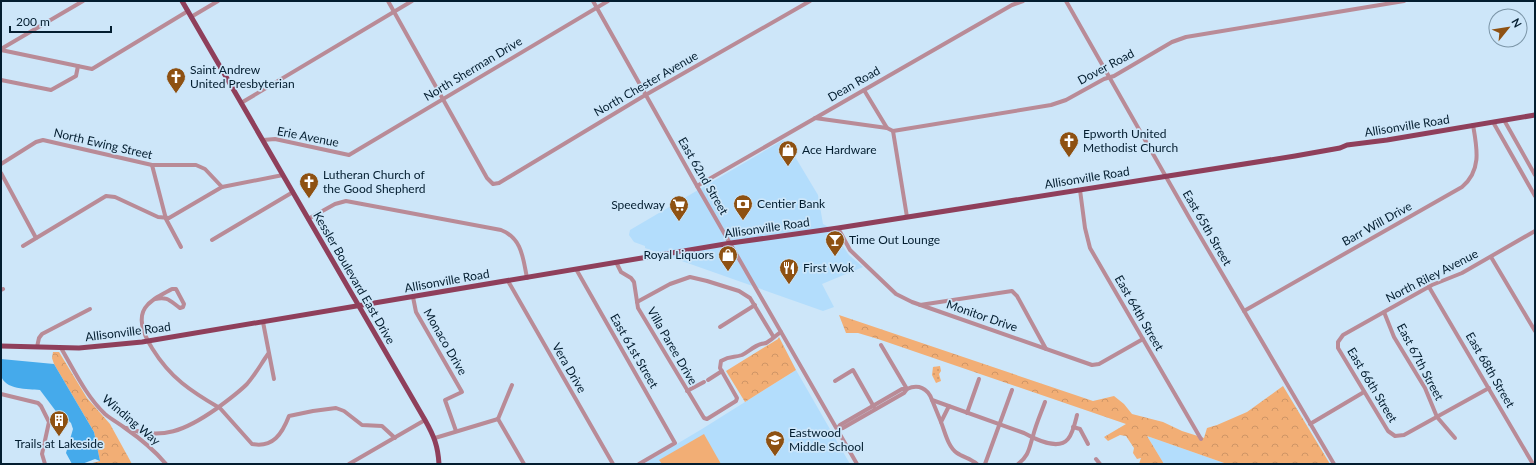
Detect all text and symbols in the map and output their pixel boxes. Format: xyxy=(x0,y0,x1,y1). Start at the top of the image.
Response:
scale bar xyxy=(10,8,111,34)
north arrow xyxy=(1488,8,1528,48)
text: 200 m xyxy=(16,14,50,29)
text: N xyxy=(1509,16,1525,30)
street label: North Sherman Drive xyxy=(421,33,525,104)
street label: Dover Road xyxy=(1075,45,1137,88)
street label: North Chester Avenue xyxy=(591,48,700,119)
place label: Saint Andrew United Presbyterian xyxy=(190,62,295,91)
street label: Dean Road xyxy=(825,63,882,104)
church icon: Saint Andrew United Presbyterian xyxy=(165,66,187,94)
street label: Allisonville Road xyxy=(1363,111,1451,140)
street label: Erie Avenue xyxy=(276,123,340,150)
street label: North Ewing Street xyxy=(52,125,155,162)
place label: Epworth United Methodist Church xyxy=(1083,126,1178,155)
church icon: Epworth United Methodist Church xyxy=(1058,130,1080,158)
street label: East 62nd Street xyxy=(675,134,732,218)
shop icon: Ace Hardware xyxy=(777,139,799,167)
place label: Ace Hardware xyxy=(802,142,877,157)
street label: Allisonville Road xyxy=(1043,163,1131,192)
place label: Lutheran Church of the Good Shepherd xyxy=(323,167,426,196)
church icon: Lutheran Church of the Good Shepherd xyxy=(298,171,320,199)
street label: East 65th Street xyxy=(1180,187,1236,269)
bank icon: Centier Bank xyxy=(732,193,754,221)
supermarket icon: Speedway xyxy=(668,194,690,222)
place label: Centier Bank xyxy=(757,196,826,211)
place label: Speedway xyxy=(611,197,666,212)
street label: Barr Will Drive xyxy=(1339,198,1414,249)
street label: Kessler Boulevard East Drive xyxy=(310,209,399,347)
street label: Allisonville Road xyxy=(723,214,811,241)
bar icon: Time Out Lounge xyxy=(824,229,846,257)
place label: Time Out Lounge xyxy=(849,232,940,247)
shop icon: Royal Liquors xyxy=(717,244,739,272)
street label: North Riley Avenue xyxy=(1383,246,1481,305)
place label: Royal Liquors xyxy=(644,247,714,262)
restaurant icon: First Wok xyxy=(778,257,800,285)
place label: First Wok xyxy=(803,260,855,275)
street label: Allisonville Road xyxy=(403,266,491,295)
street label: East 64th Street xyxy=(1112,272,1168,354)
street label: Monitor Drive xyxy=(945,296,1020,335)
street label: Villa Paree Drive xyxy=(644,304,701,387)
street label: Monaco Drive xyxy=(420,306,471,378)
street label: East 61st Street xyxy=(607,311,662,391)
street label: Allisonville Road xyxy=(84,319,172,344)
street label: East 67th Street xyxy=(1394,321,1447,403)
street label: East 68th Street xyxy=(1463,329,1519,411)
street label: Vera Drive xyxy=(549,340,590,396)
street label: East 66th Street xyxy=(1344,344,1401,426)
street label: Winding Way xyxy=(99,391,164,449)
building icon: Trails at Lakeside xyxy=(48,409,70,437)
place label: Eastwood Middle School xyxy=(789,425,864,454)
school or university icon: Eastwood Middle School xyxy=(764,429,786,457)
place label: Trails at Lakeside xyxy=(15,436,103,451)

